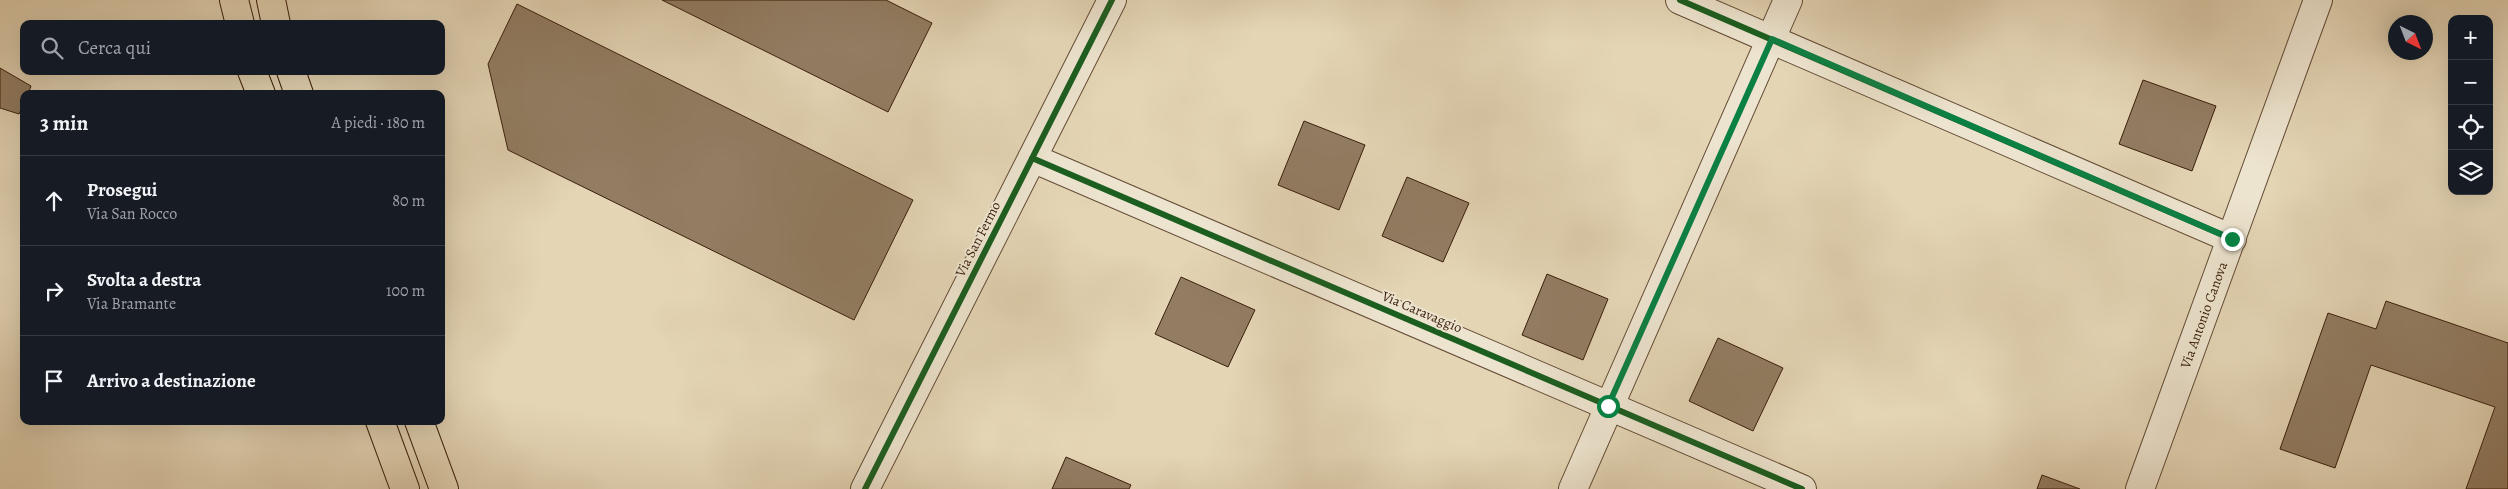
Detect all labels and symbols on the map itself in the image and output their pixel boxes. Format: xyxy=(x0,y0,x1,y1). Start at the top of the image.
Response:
north arrow xyxy=(2388,15,2433,60)
street label: Via San Fermo xyxy=(950,198,1005,281)
route end xyxy=(2221,228,2244,251)
street label: Via Antonio Canova xyxy=(2176,259,2232,372)
street label: Via Caravaggio xyxy=(1378,286,1465,337)
route start xyxy=(1597,395,1620,418)

